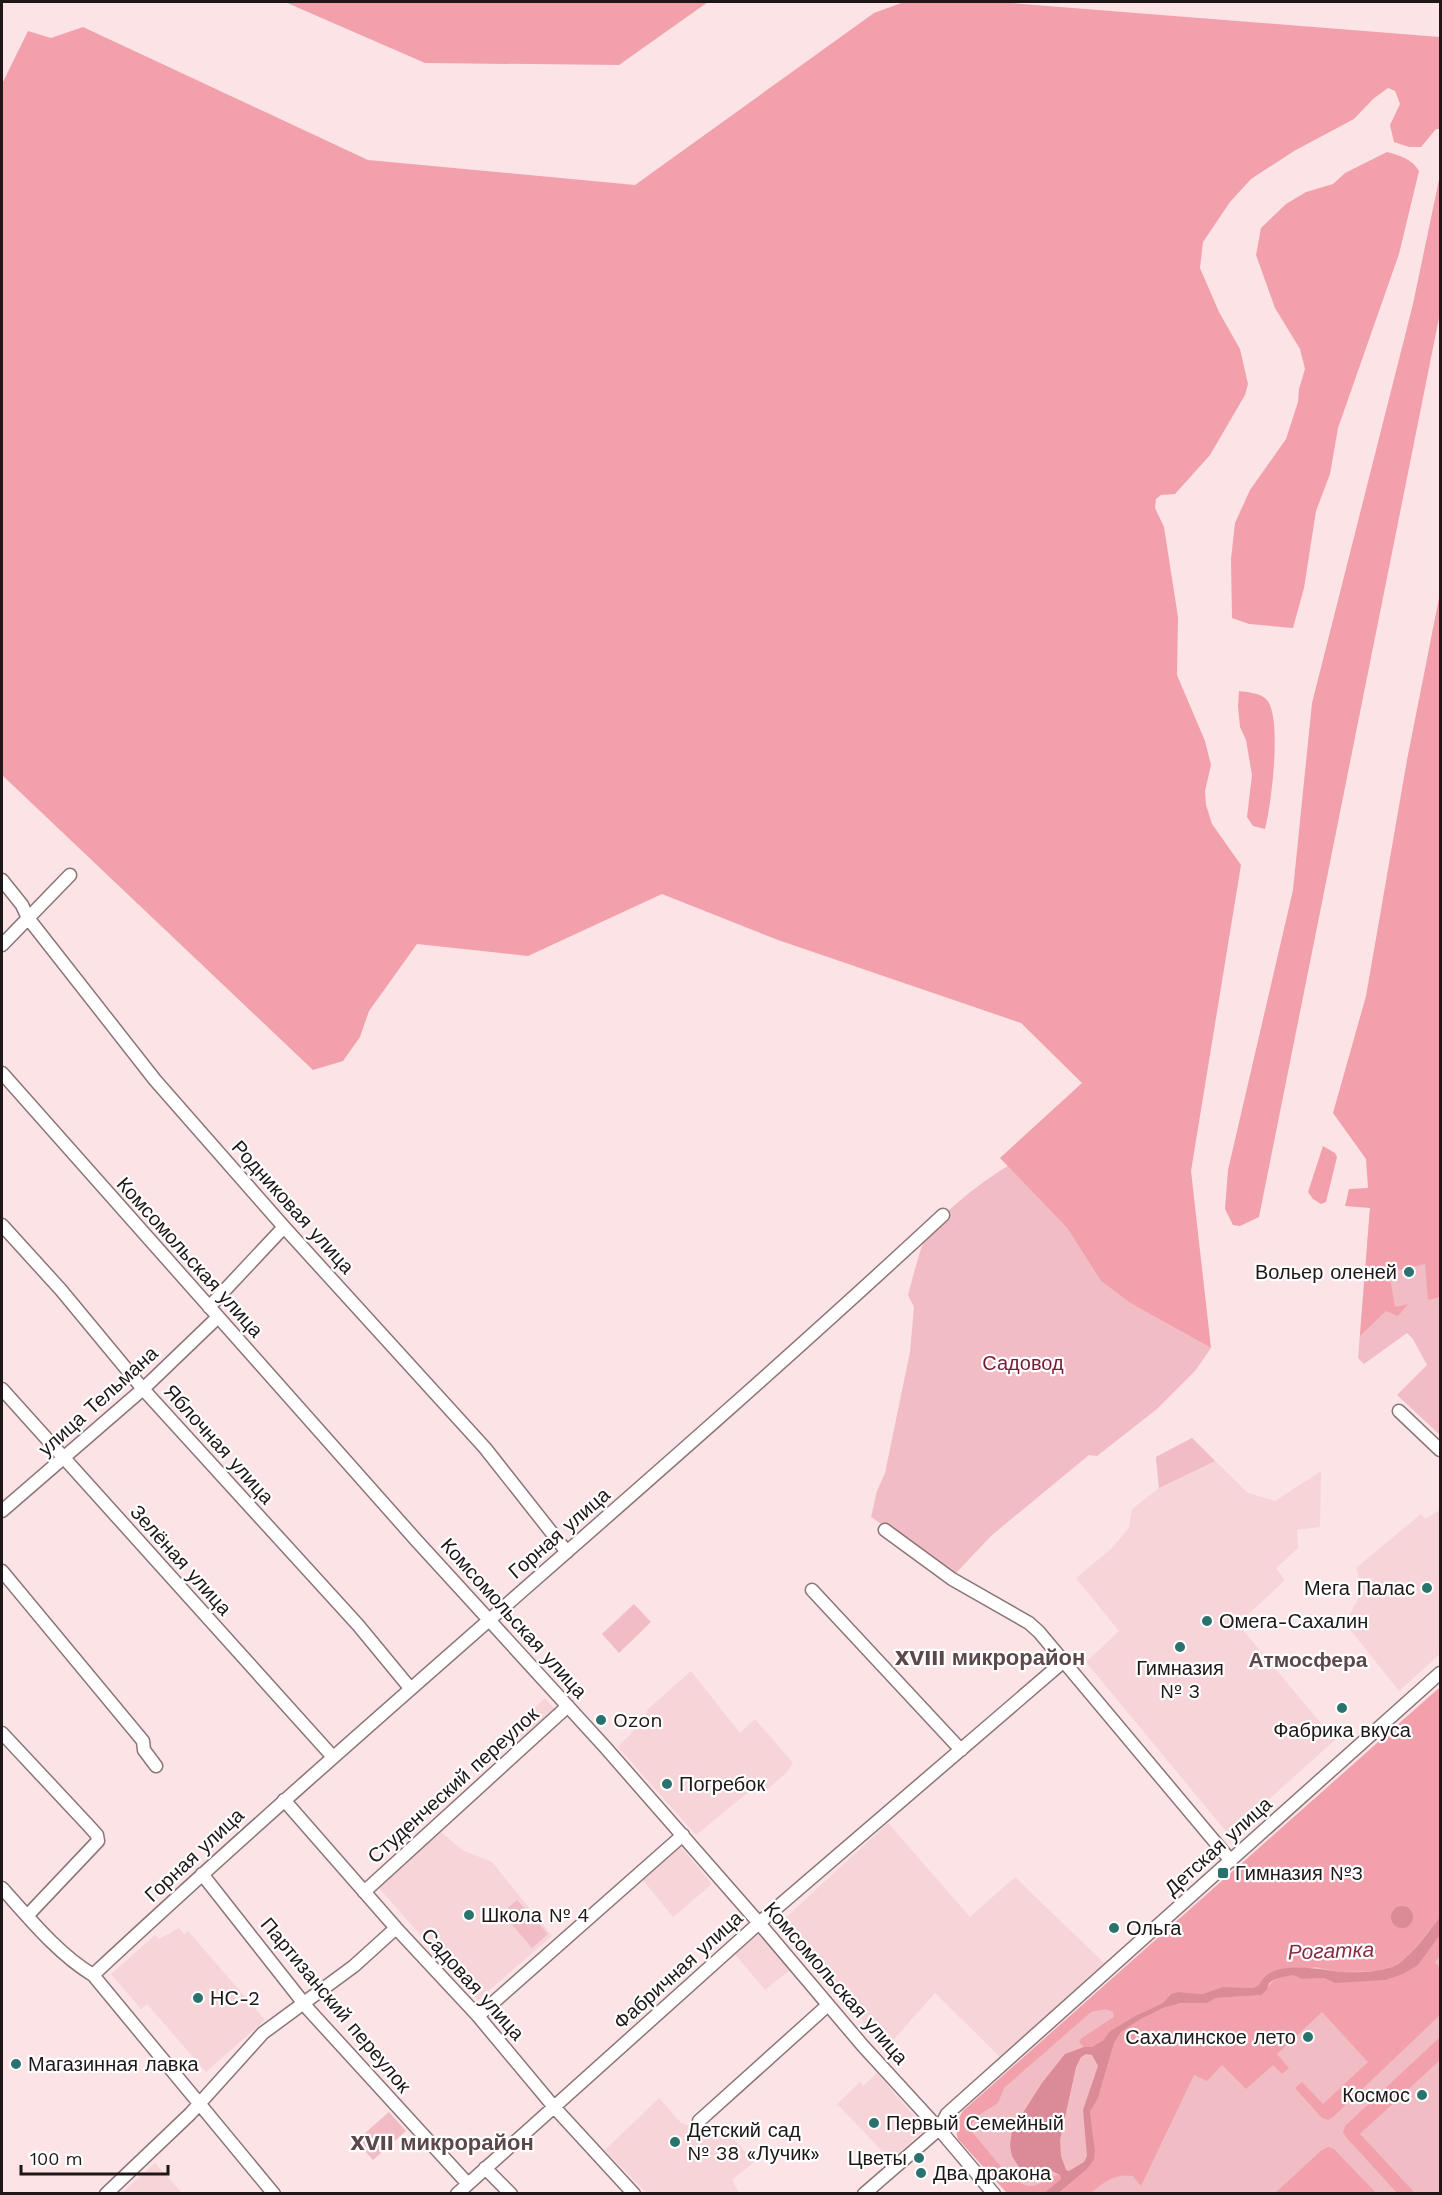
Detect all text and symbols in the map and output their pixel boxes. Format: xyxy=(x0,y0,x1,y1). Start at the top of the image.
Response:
street label: Родниковая улица xyxy=(227,1135,360,1279)
street label: Комсомольская улица xyxy=(112,1172,269,1343)
place label: Вольер оленей xyxy=(1255,1260,1397,1284)
marker: Вольер оленей xyxy=(1402,1265,1416,1279)
street label: улица Тельмана xyxy=(33,1340,163,1461)
park label: Садовод xyxy=(982,1351,1064,1375)
street label: Яблочная улица xyxy=(159,1379,280,1509)
street label: Горная улица xyxy=(503,1482,615,1584)
street label: Зелёная улица xyxy=(125,1500,237,1621)
street label: Комсомольская улица xyxy=(436,1533,593,1704)
place label: Мега Палас xyxy=(1304,1576,1415,1600)
marker: Мега Палас xyxy=(1420,1581,1434,1595)
place label: Омега-Сахалин xyxy=(1219,1609,1368,1633)
marker: Омега-Сахалин xyxy=(1200,1614,1214,1628)
marker: Гимназия № 3 xyxy=(1173,1640,1187,1654)
district label: XVIII микрорайон xyxy=(895,1645,1085,1670)
district label: Атмосфера xyxy=(1249,1647,1368,1672)
place label: Гимназия № 3 xyxy=(1136,1656,1224,1703)
marker: Фабрика вкуса xyxy=(1335,1701,1349,1715)
street label: Студенческий переулок xyxy=(363,1702,544,1868)
place label: Ozon xyxy=(613,1708,663,1732)
marker: Ozon xyxy=(594,1713,608,1727)
place label: Фабрика вкуса xyxy=(1273,1718,1412,1742)
place label: Погребок xyxy=(679,1772,765,1796)
marker: Погребок xyxy=(660,1777,674,1791)
street label: Детская улица xyxy=(1159,1791,1277,1900)
street label: Горная улица xyxy=(140,1802,249,1907)
place label: Гимназия №3 xyxy=(1235,1861,1363,1885)
marker: Гимназия №3 xyxy=(1216,1866,1230,1880)
street label: Комсомольская улица xyxy=(759,1897,914,2070)
place label: Школа № 4 xyxy=(481,1903,590,1927)
street label: Фабричная улица xyxy=(609,1905,748,2034)
marker: Школа № 4 xyxy=(462,1908,476,1922)
street label: Партизанский переулок xyxy=(256,1913,416,2098)
place label: Ольга xyxy=(1126,1916,1182,1940)
marker: Ольга xyxy=(1107,1921,1121,1935)
street label: Садовая улица xyxy=(416,1923,530,2046)
water label: Рогатка xyxy=(1287,1937,1375,1964)
place label: НС-2 xyxy=(210,1986,260,2010)
marker: НС-2 xyxy=(191,1991,205,2005)
place label: Сахалинское лето xyxy=(1125,2025,1296,2049)
marker: Сахалинское лето xyxy=(1301,2030,1315,2044)
place label: Магазинная лавка xyxy=(28,2052,200,2076)
marker: Магазинная лавка xyxy=(9,2057,23,2071)
place label: Космос xyxy=(1342,2083,1410,2107)
marker: Космос xyxy=(1415,2088,1429,2102)
place label: Первый Семейный xyxy=(886,2111,1064,2135)
marker: Первый Семейный xyxy=(867,2116,881,2130)
place label: Детский сад № 38 «Лучик» xyxy=(687,2118,820,2165)
district label: XVII микрорайон xyxy=(350,2130,534,2155)
marker: Детский сад № 38 «Лучик» xyxy=(668,2135,682,2149)
scale bar xyxy=(21,2138,168,2176)
place label: Цветы xyxy=(848,2146,907,2170)
text: 100 m xyxy=(30,2148,83,2169)
marker: Цветы xyxy=(912,2151,926,2165)
place label: Два дракона xyxy=(933,2161,1052,2185)
marker: Два дракона xyxy=(914,2166,928,2180)

